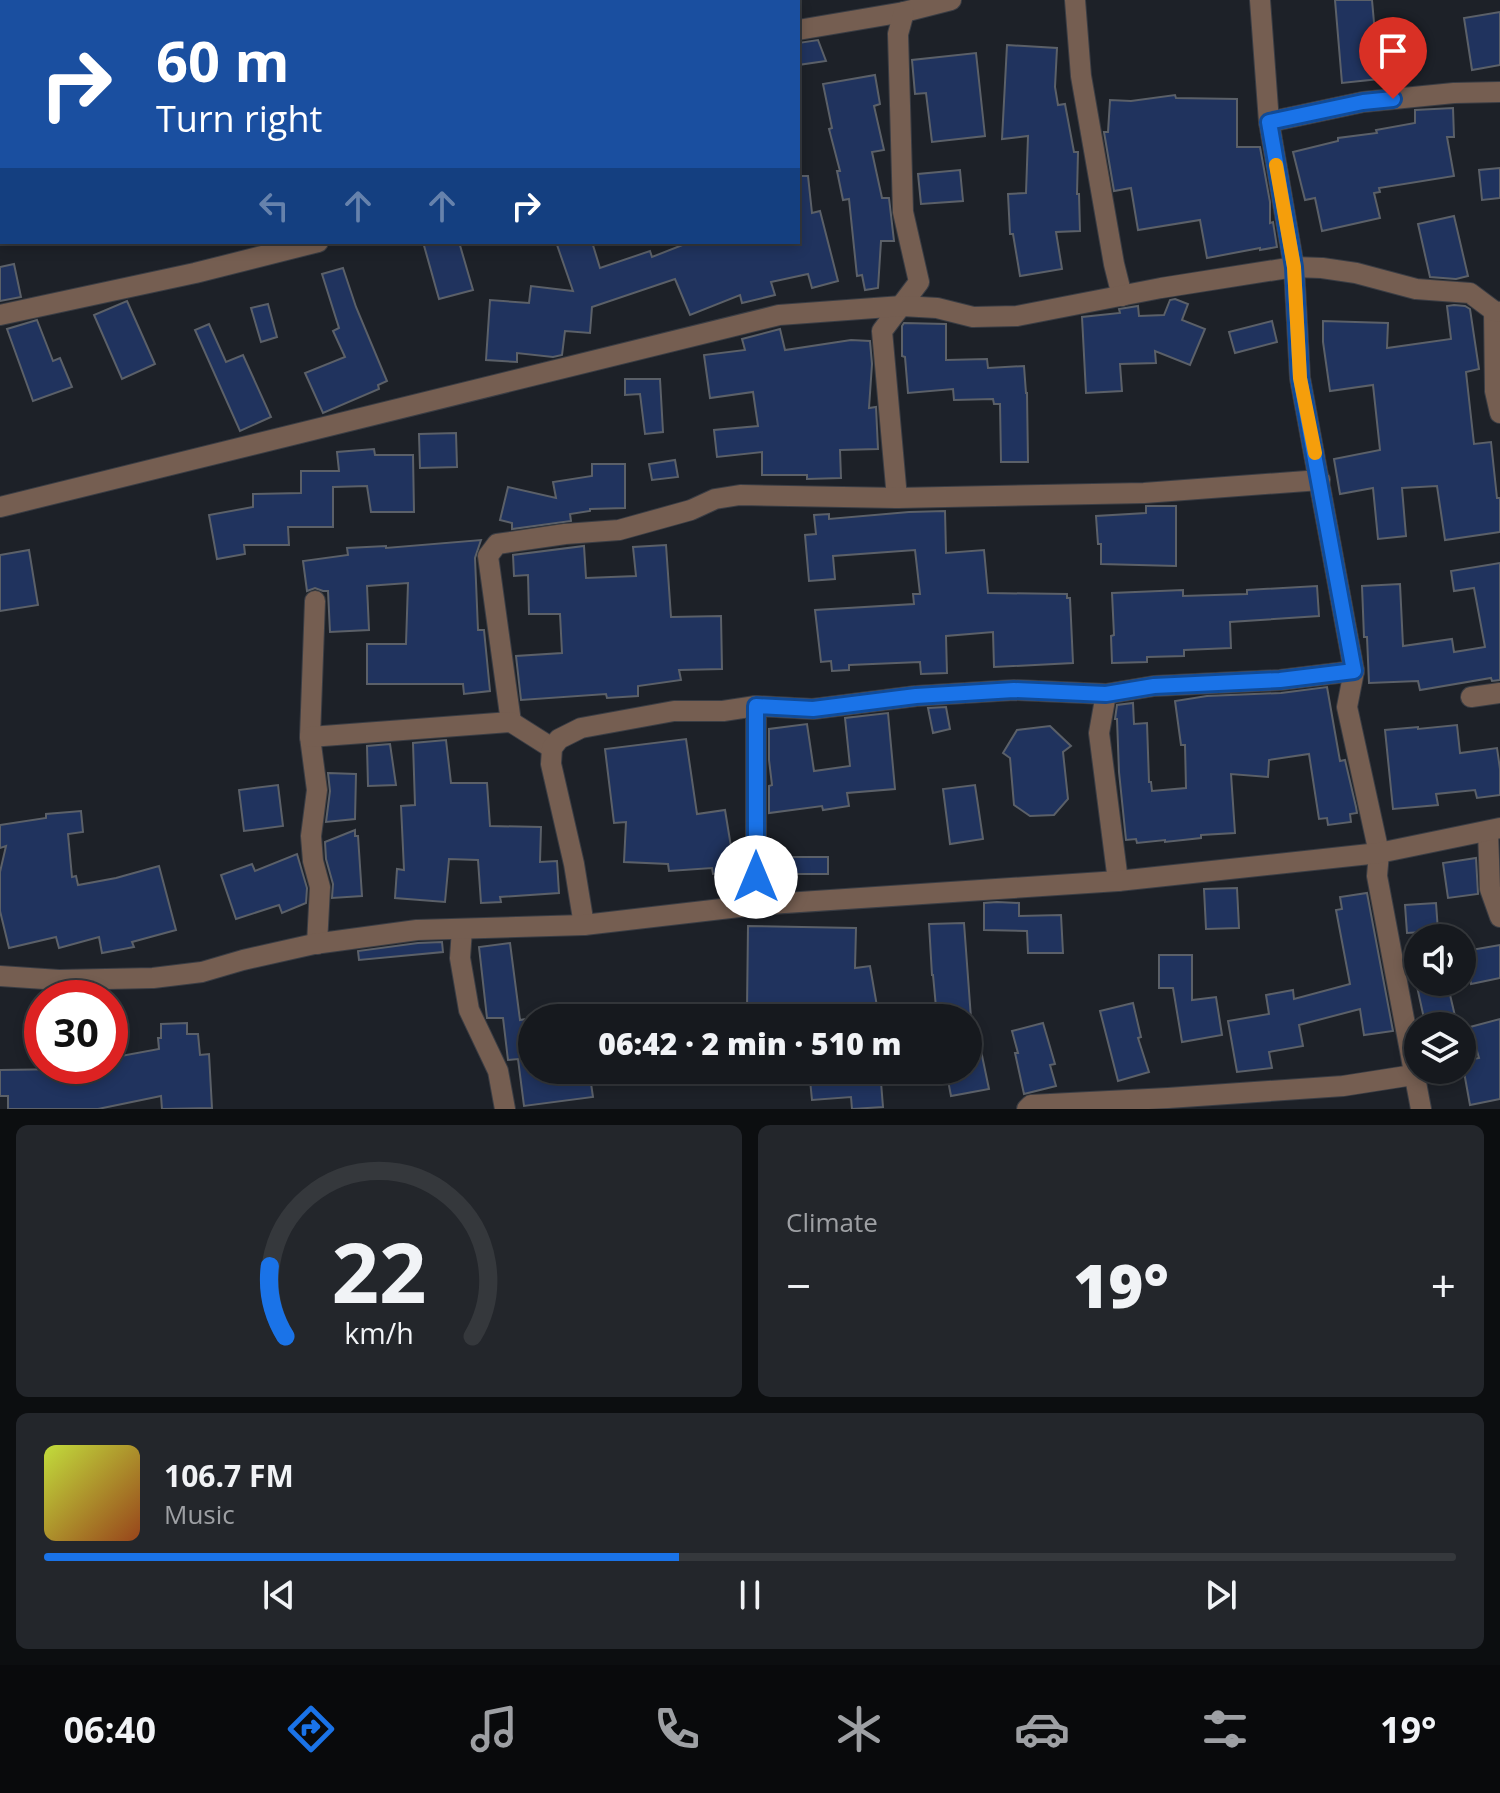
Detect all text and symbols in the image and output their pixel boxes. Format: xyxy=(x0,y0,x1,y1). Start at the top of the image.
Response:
pin xyxy=(1359,17,1427,99)
text: 60 m xyxy=(156,22,290,98)
icon: arrive xyxy=(1371,29,1415,73)
icon: right xyxy=(24,32,128,136)
text: Turn right xyxy=(156,94,322,143)
icon: left xyxy=(252,184,296,228)
icon: ahead xyxy=(336,184,380,228)
icon: ahead xyxy=(420,184,464,228)
icon: right xyxy=(504,184,548,228)
position arrow xyxy=(714,835,798,919)
map controls xyxy=(1404,924,1476,1084)
button: sound xyxy=(1404,924,1476,996)
speed limit sign: 30 xyxy=(24,980,128,1084)
button: layers xyxy=(1404,1012,1476,1084)
text: 06:42 · 2 min · 510 m xyxy=(598,1023,902,1064)
text: Climate xyxy=(786,1204,878,1240)
text: 22 xyxy=(331,1214,427,1327)
text: 19° xyxy=(1073,1244,1169,1326)
text: − xyxy=(786,1255,811,1315)
text: + xyxy=(1431,1255,1456,1315)
text: km/h xyxy=(344,1313,414,1352)
text: 106.7 FM xyxy=(164,1455,294,1496)
text: Music xyxy=(164,1496,235,1532)
icon: previous xyxy=(257,1573,301,1617)
icon: pause xyxy=(728,1573,772,1617)
icon: next xyxy=(1199,1573,1243,1617)
icon: directions xyxy=(283,1701,339,1757)
icon: music xyxy=(466,1701,522,1757)
icon: phone xyxy=(649,1701,705,1757)
icon: climate xyxy=(831,1701,887,1757)
icon: car xyxy=(1014,1701,1070,1757)
icon: filters xyxy=(1197,1701,1253,1757)
text: 06:40 xyxy=(63,1705,156,1754)
text: 19° xyxy=(1380,1705,1437,1754)

